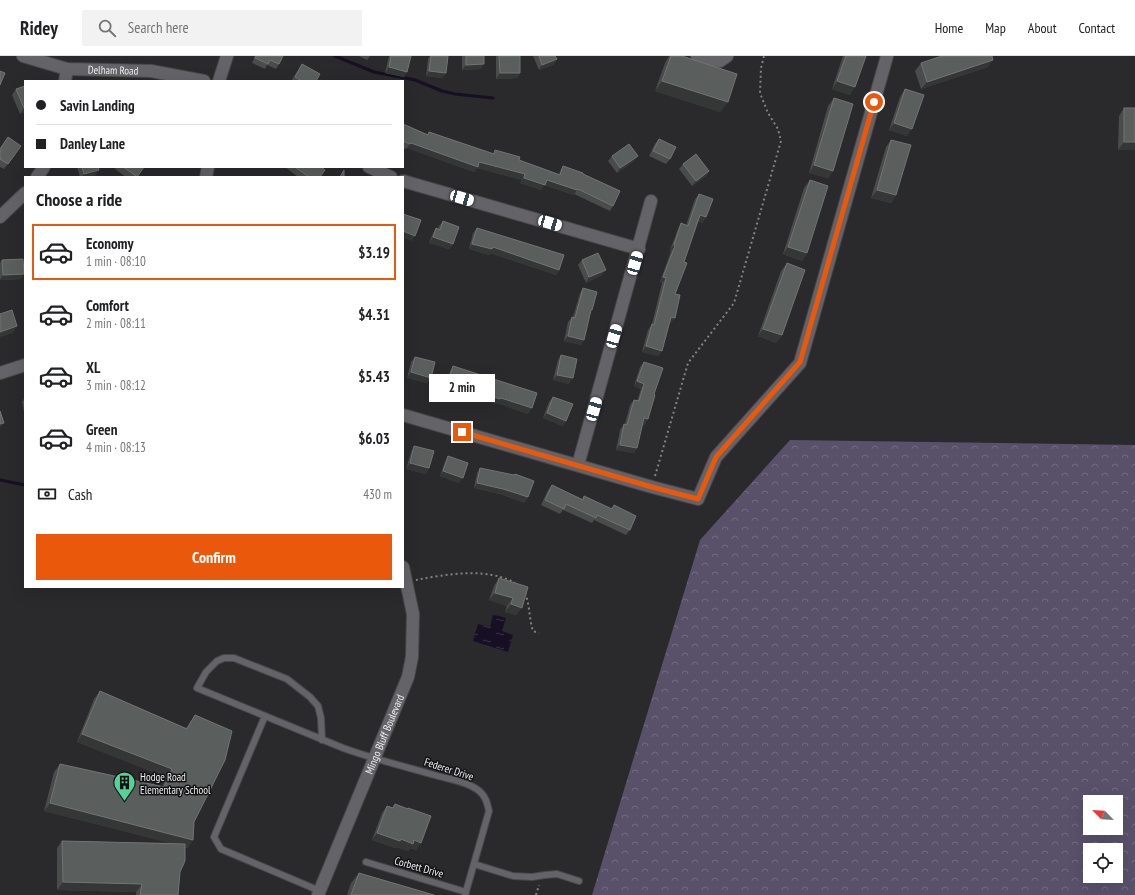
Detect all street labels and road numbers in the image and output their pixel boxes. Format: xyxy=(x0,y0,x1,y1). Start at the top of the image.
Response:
street label: Delham Road xyxy=(88,62,139,78)
street label: Mingo Bluff Boulevard xyxy=(362,692,407,776)
street label: Federer Drive xyxy=(422,754,476,784)
street label: Corbett Drive xyxy=(393,853,445,881)

